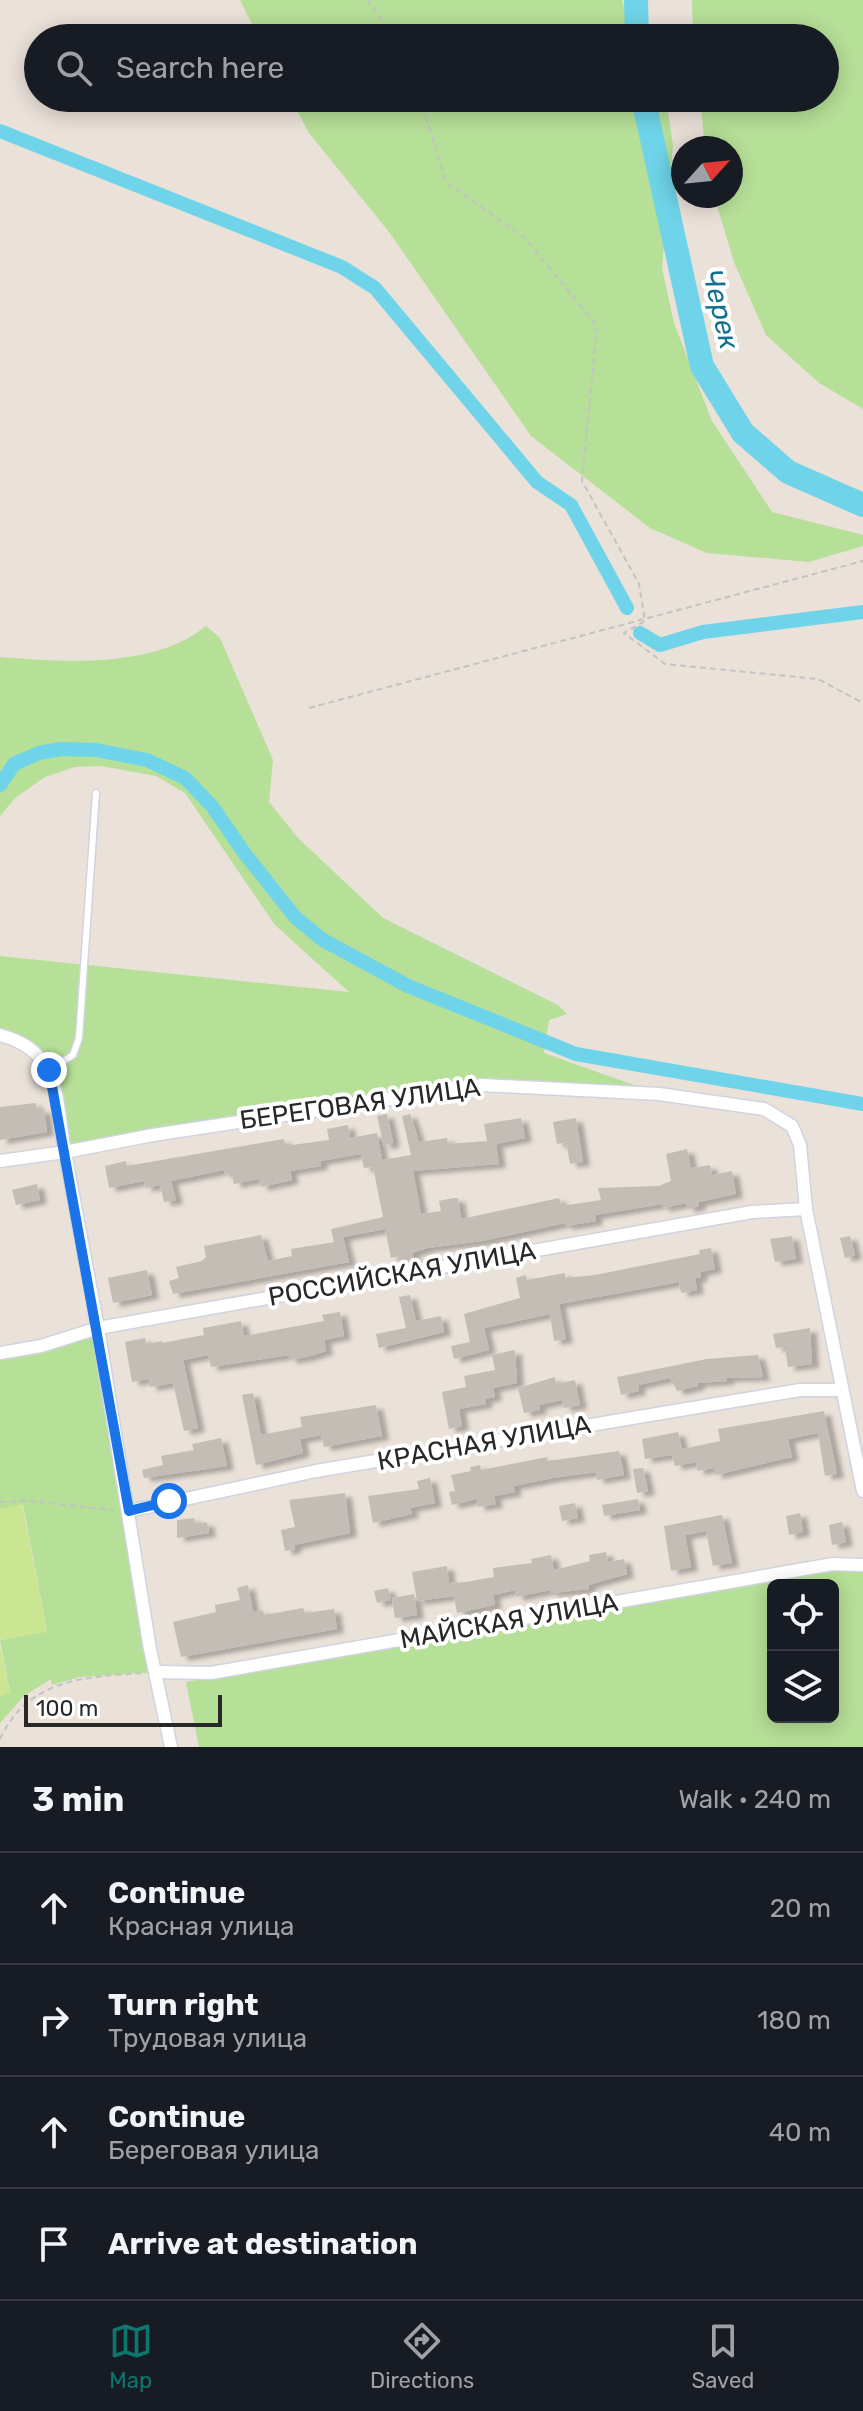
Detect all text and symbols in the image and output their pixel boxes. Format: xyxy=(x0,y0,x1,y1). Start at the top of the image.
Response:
search box xyxy=(24,24,839,112)
icon: search xyxy=(52,46,96,90)
text: Search here xyxy=(116,50,284,86)
north arrow xyxy=(671,136,743,208)
water label: Черек xyxy=(696,266,747,354)
route end xyxy=(31,1052,67,1088)
street label: БЕРЕГОВАЯ УЛИЦА xyxy=(238,1072,482,1136)
street label: РОССИЙСКАЯ УЛИЦА xyxy=(266,1235,538,1313)
street label: КРАСНАЯ УЛИЦА xyxy=(375,1409,593,1477)
route start xyxy=(151,1483,187,1519)
map controls xyxy=(767,1579,839,1723)
button: locate xyxy=(767,1579,839,1651)
street label: МАЙСКАЯ УЛИЦА xyxy=(398,1587,620,1655)
button: layers xyxy=(767,1651,839,1723)
scale bar xyxy=(24,1691,222,1727)
text: 100 m xyxy=(36,1695,98,1722)
text: 3 min xyxy=(32,1779,124,1820)
text: Walk · 240 m xyxy=(678,1784,831,1815)
text: Continue xyxy=(108,1875,245,1911)
icon: ahead xyxy=(32,1886,76,1930)
text: 20 m xyxy=(770,1893,831,1924)
text: Красная улица xyxy=(108,1911,294,1942)
text: Turn right xyxy=(108,1987,259,2023)
icon: right xyxy=(32,1998,76,2042)
text: 180 m xyxy=(757,2005,831,2036)
text: Трудовая улица xyxy=(108,2023,307,2054)
text: Continue xyxy=(108,2099,245,2135)
icon: ahead xyxy=(32,2110,76,2154)
text: 40 m xyxy=(769,2117,831,2148)
text: Береговая улица xyxy=(108,2135,319,2166)
icon: arrive xyxy=(32,2222,76,2266)
text: Arrive at destination xyxy=(108,2226,418,2262)
tab: Map xyxy=(109,2319,153,2394)
tab: Directions xyxy=(370,2319,474,2394)
tab: Saved xyxy=(692,2319,754,2394)

